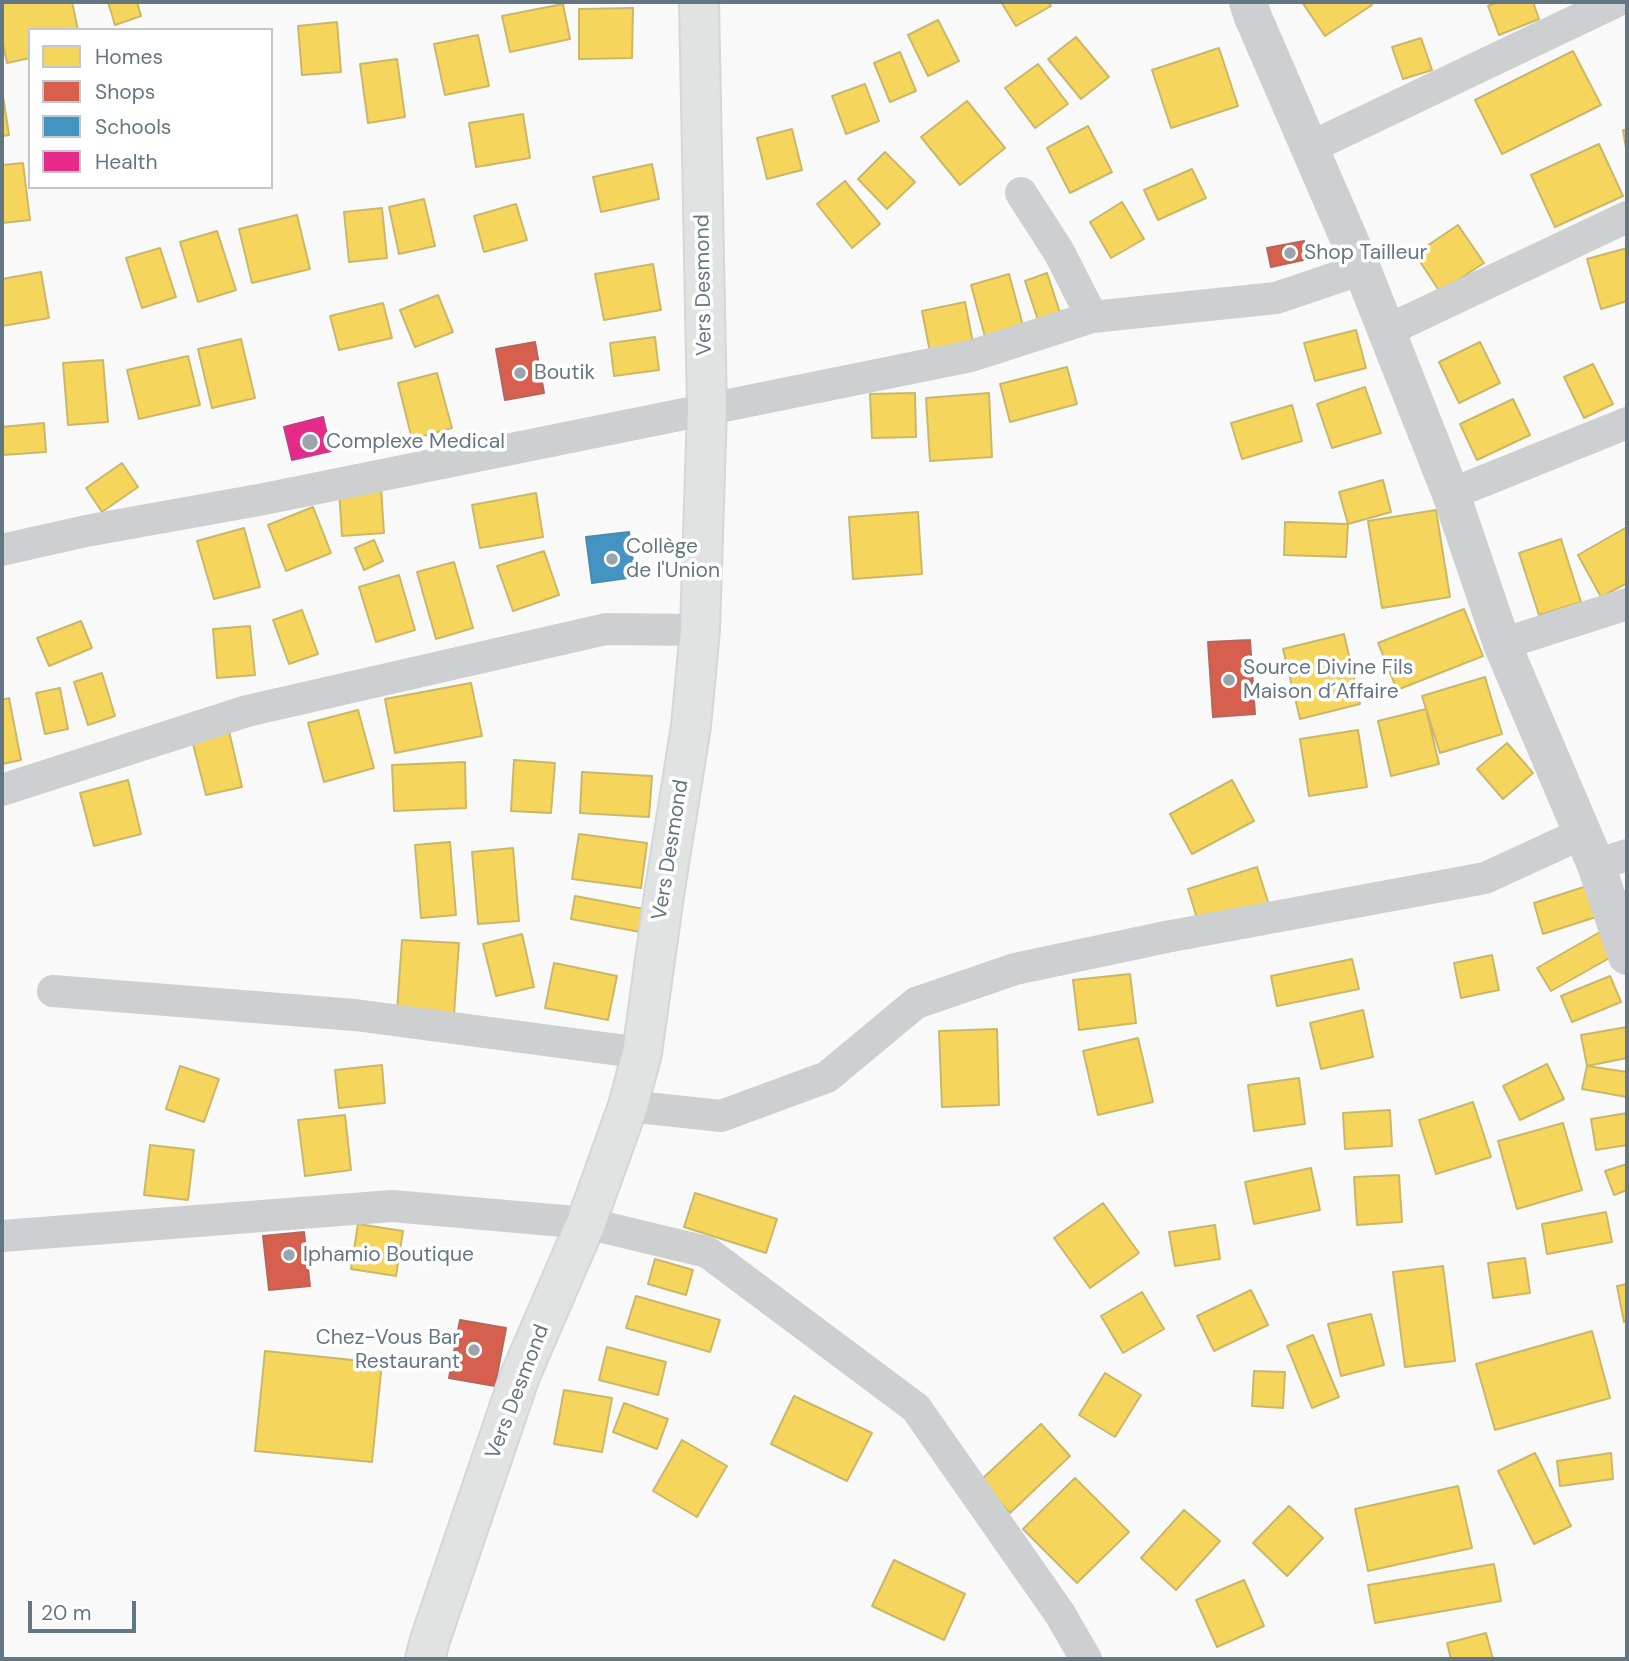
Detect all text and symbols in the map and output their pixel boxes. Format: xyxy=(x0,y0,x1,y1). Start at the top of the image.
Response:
legend xyxy=(28,28,273,189)
text: Homes xyxy=(95,43,163,71)
text: Shops xyxy=(95,78,155,106)
text: Schools xyxy=(95,113,171,141)
text: Health xyxy=(95,148,158,176)
street label: Vers Desmond xyxy=(690,214,718,356)
place label: Shop Tailleur xyxy=(1304,240,1427,266)
marker: Shop Tailleur xyxy=(1282,245,1298,261)
place label: Boutik xyxy=(534,360,595,386)
marker: Boutik xyxy=(512,365,528,381)
place label: Complexe Medical xyxy=(326,429,505,455)
marker: Complexe Medical xyxy=(300,432,320,452)
place label: Collège de l'Union xyxy=(626,534,720,584)
marker: Collège de l'Union xyxy=(604,551,620,567)
place label: Source Divine Fils Maison d´Affaire xyxy=(1243,655,1413,705)
marker: Source Divine Fils Maison d´Affaire xyxy=(1221,672,1237,688)
street label: Vers Desmond xyxy=(647,778,695,922)
place label: Iphamio Boutique xyxy=(303,1242,474,1268)
marker: Iphamio Boutique xyxy=(281,1247,297,1263)
street label: Vers Desmond xyxy=(481,1321,555,1463)
place label: Chez-Vous Bar Restaurant xyxy=(316,1325,460,1375)
marker: Chez-Vous Bar Restaurant xyxy=(466,1342,482,1358)
scale bar xyxy=(32,1588,140,1632)
text: 20 m xyxy=(41,1599,92,1627)

